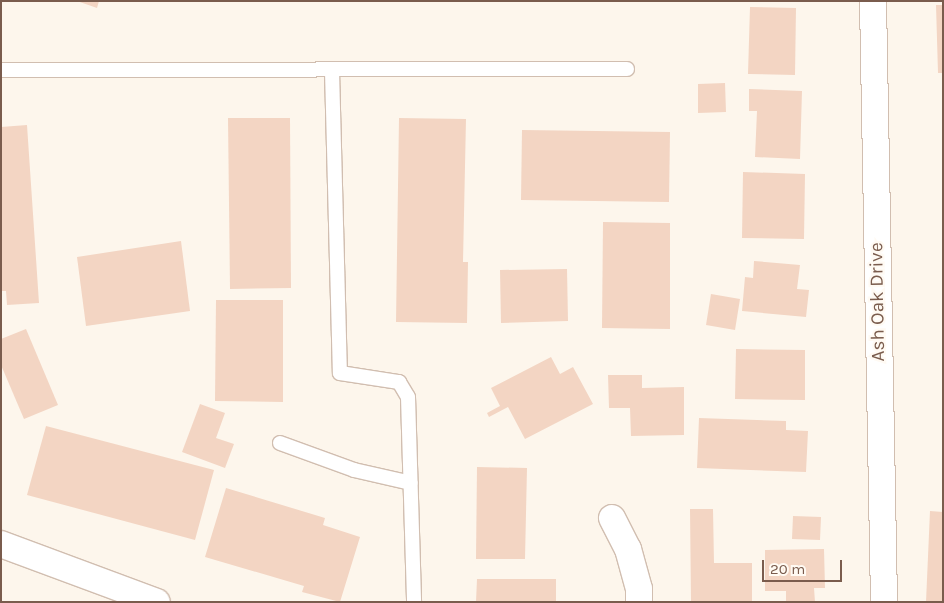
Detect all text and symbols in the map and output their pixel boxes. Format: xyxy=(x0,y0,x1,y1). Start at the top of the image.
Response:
street label: Ash Oak Drive xyxy=(866,242,890,362)
scale bar xyxy=(764,550,844,582)
text: 20 m xyxy=(770,560,805,578)

